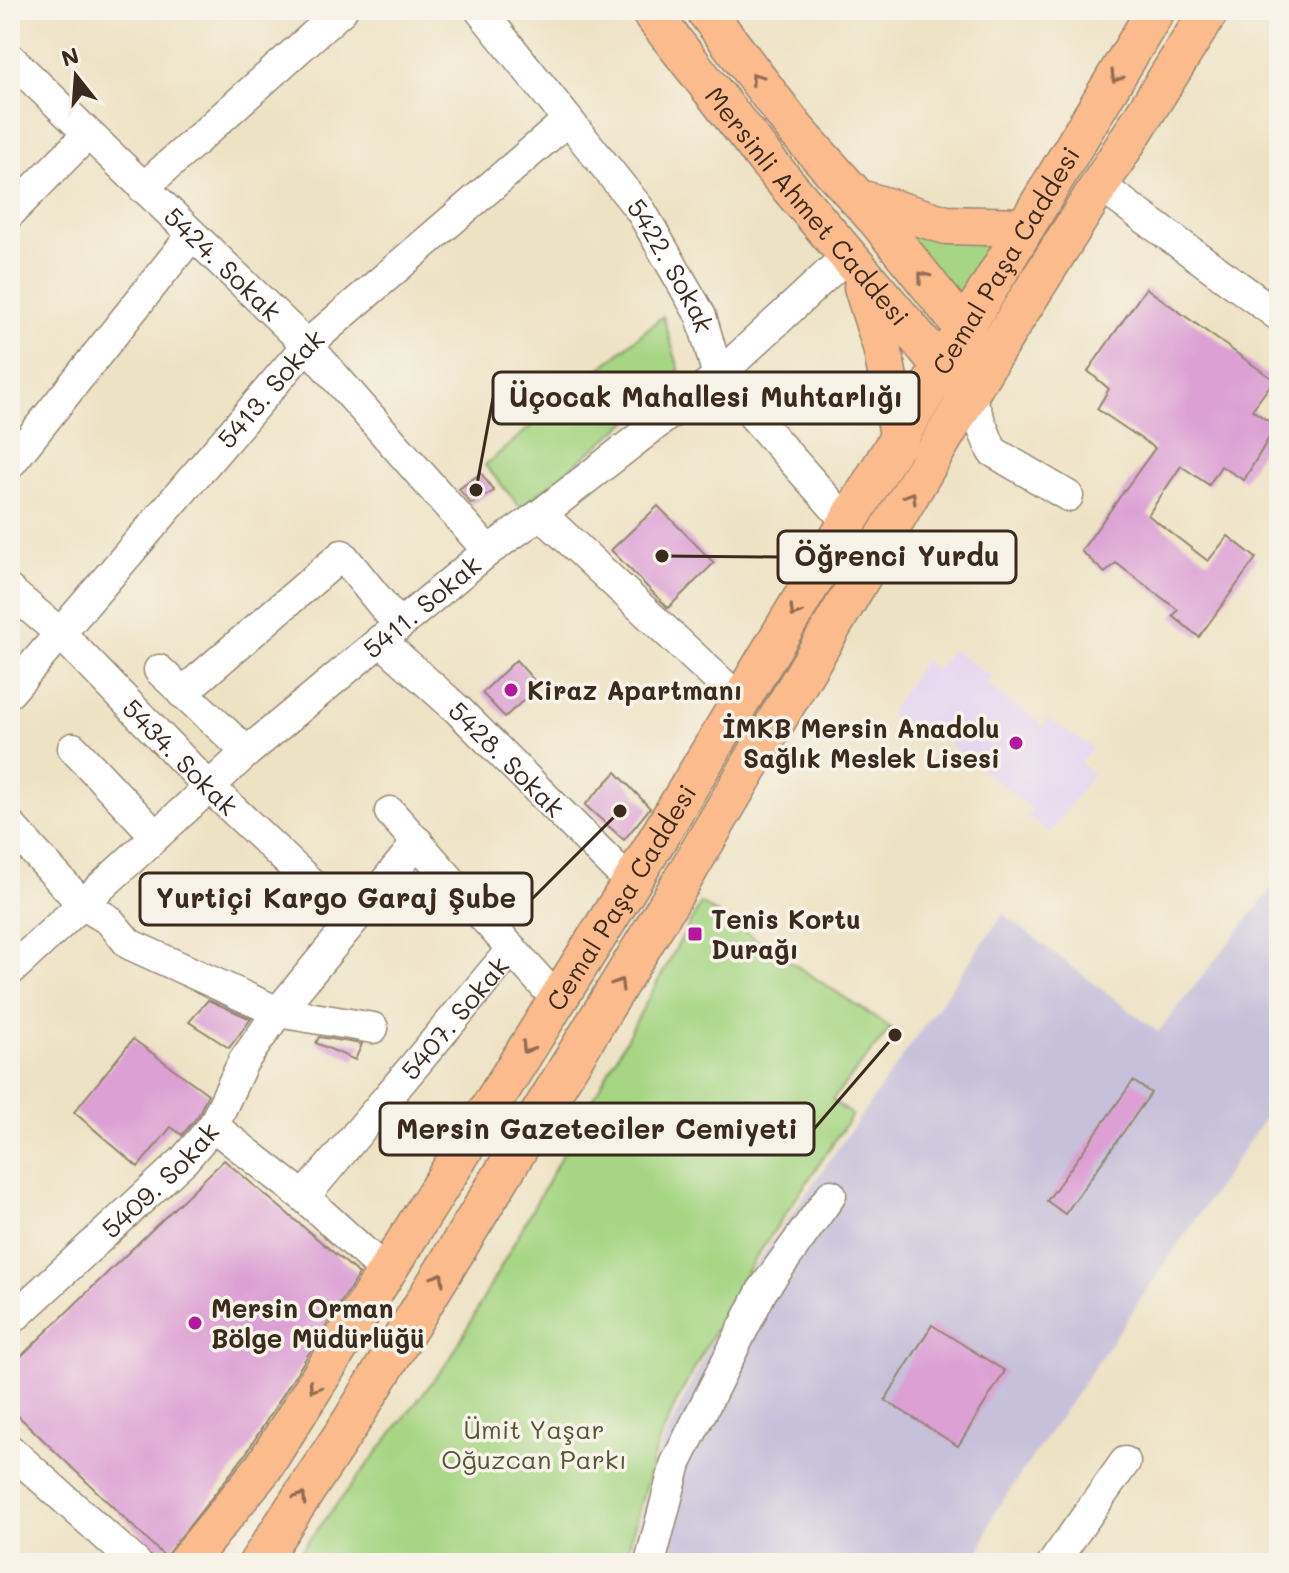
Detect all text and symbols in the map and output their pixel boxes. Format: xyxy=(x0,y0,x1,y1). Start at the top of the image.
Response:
north arrow xyxy=(36,36,116,116)
text: N xyxy=(58,40,82,73)
one-way arrow xyxy=(1110,68,1126,83)
one-way arrow xyxy=(752,72,766,87)
street label: Mersinli Ahmet Caddesi xyxy=(698,79,917,333)
street label: Cemal Paşa Caddesi xyxy=(924,140,1087,381)
street label: 5422. Sokak xyxy=(620,191,722,336)
street label: 5424. Sokak xyxy=(157,199,289,328)
one-way arrow xyxy=(918,272,933,286)
street label: 5413. Sokak xyxy=(209,321,331,455)
callout: Üçocak Mahallesi Muhtarlığı xyxy=(493,372,919,424)
text: Üçocak Mahallesi Muhtarlığı xyxy=(509,378,903,414)
one-way arrow xyxy=(901,491,916,506)
callout: Öğrenci Yurdu xyxy=(778,531,1016,583)
text: Öğrenci Yurdu xyxy=(794,537,1000,573)
street label: 5411. Sokak xyxy=(356,547,488,665)
one-way arrow xyxy=(790,603,805,618)
place label: Kiraz Apartmanı xyxy=(527,673,743,707)
marker: Kiraz Apartmanı xyxy=(502,681,520,699)
street label: 5434. Sokak xyxy=(115,691,245,823)
street label: 5428. Sokak xyxy=(442,694,572,824)
place label: İMKB Mersin Anadolu Sağlık Meslek Lisesi xyxy=(722,711,1000,775)
marker: İMKB Mersin Anadolu Sağlık Meslek Lisesi xyxy=(1007,734,1025,752)
street label: Cemal Paşa Caddesi xyxy=(538,778,704,1017)
callout: Yurtiçi Kargo Garaj Şube xyxy=(140,873,532,925)
text: Yurtiçi Kargo Garaj Şube xyxy=(156,879,516,915)
place label: Tenis Kortu Durağı xyxy=(711,902,861,966)
marker: Tenis Kortu Durağı xyxy=(686,925,704,943)
street label: 5407. Sokak xyxy=(393,949,516,1086)
one-way arrow xyxy=(609,978,624,993)
one-way arrow xyxy=(521,1039,536,1054)
callout: Mersin Gazeteciler Cemiyeti xyxy=(380,1103,814,1155)
text: Mersin Gazeteciler Cemiyeti xyxy=(396,1110,798,1147)
street label: 5409. Sokak xyxy=(94,1115,226,1245)
one-way arrow xyxy=(430,1272,445,1287)
place label: Mersin Orman Bölge Müdürlüğü xyxy=(211,1291,425,1355)
marker: Mersin Orman Bölge Müdürlüğü xyxy=(186,1314,204,1332)
one-way arrow xyxy=(308,1378,324,1393)
park label: Ümit Yaşar Oğuzcan Parkı xyxy=(441,1412,627,1476)
one-way arrow xyxy=(291,1492,306,1507)

